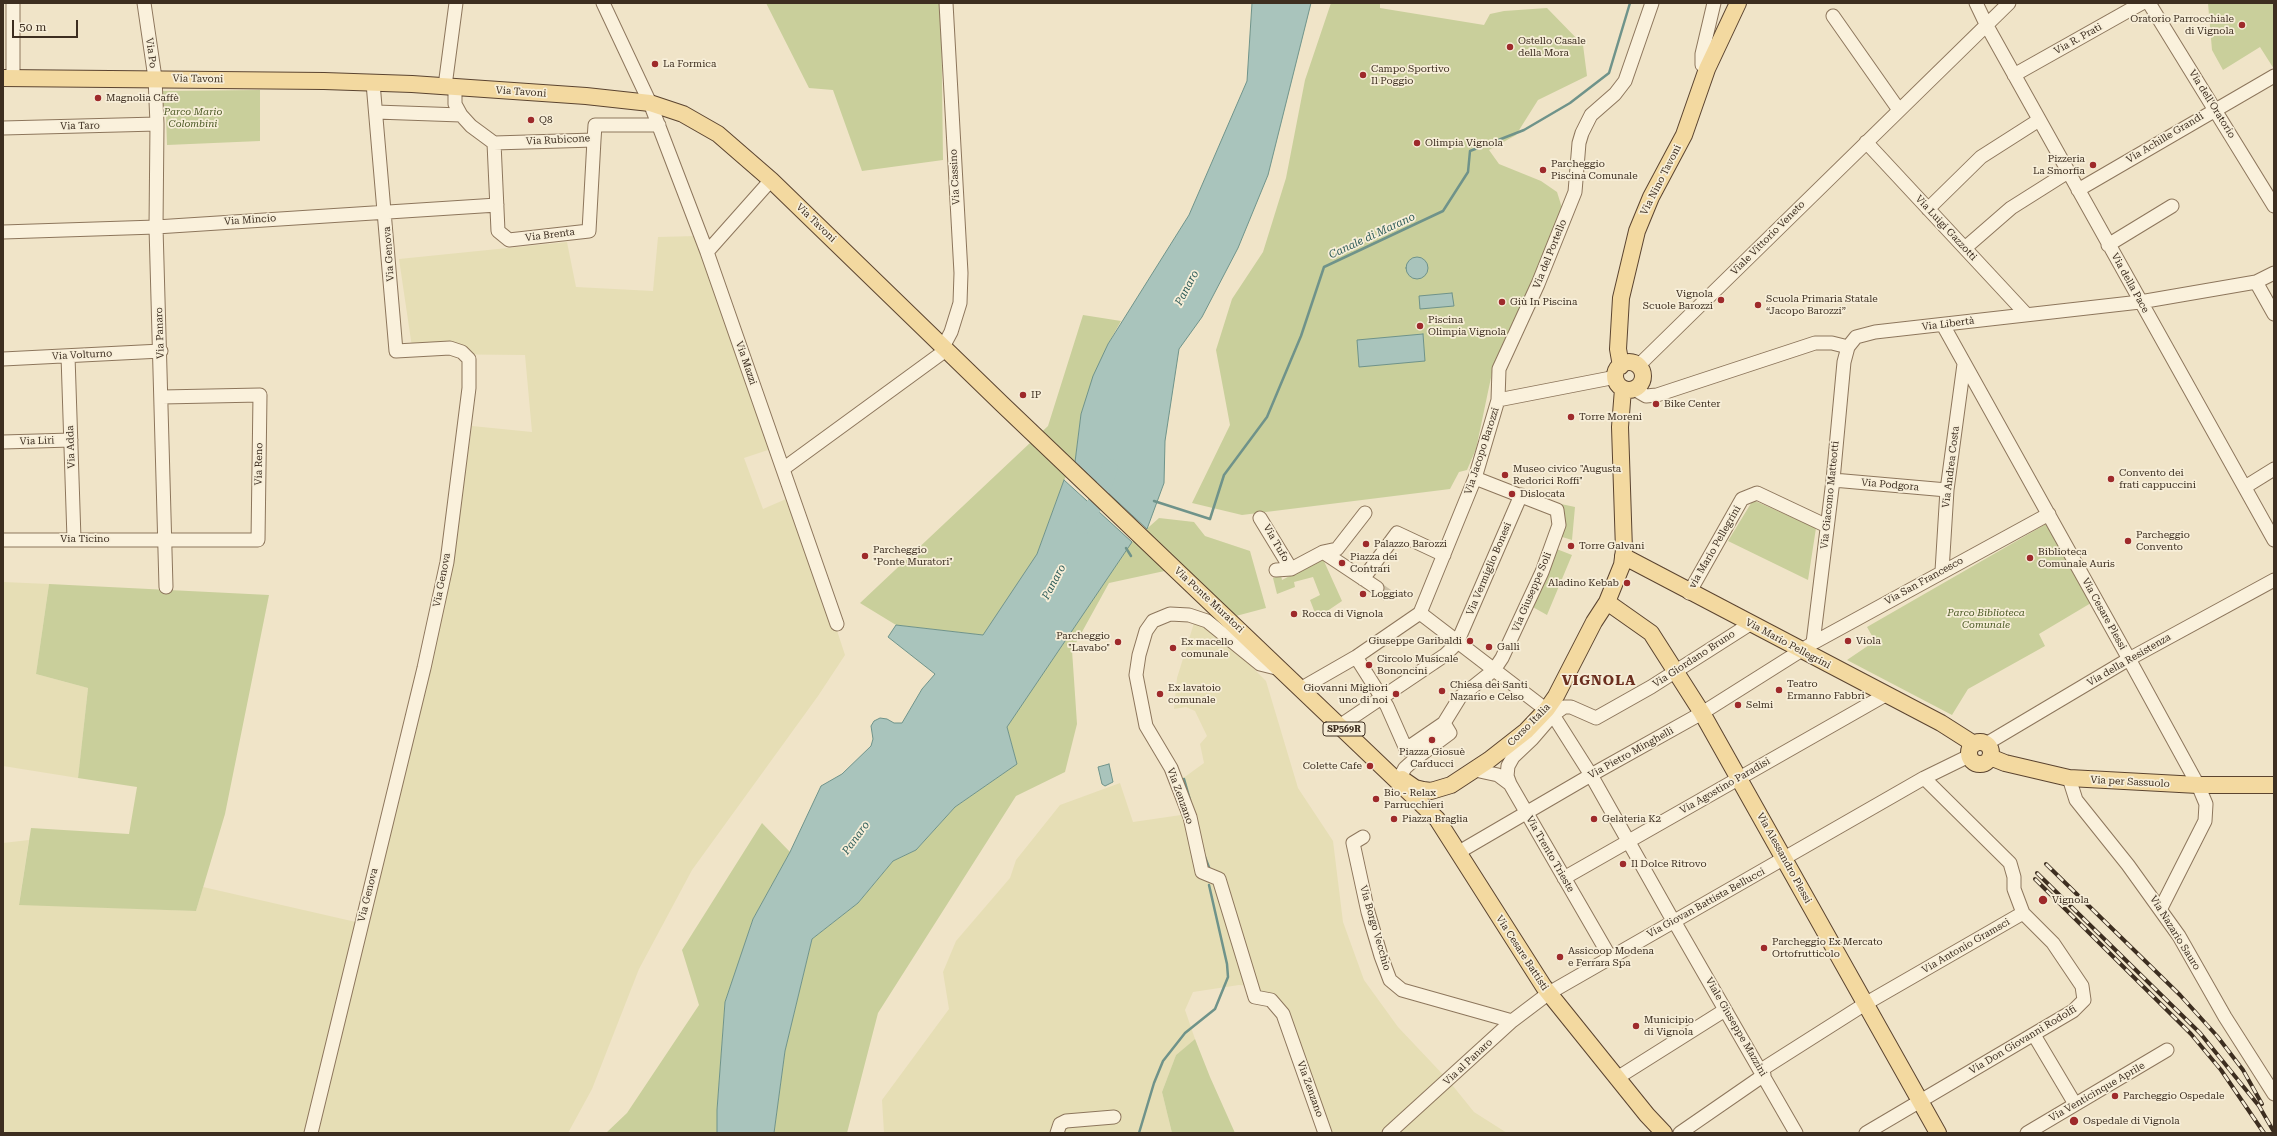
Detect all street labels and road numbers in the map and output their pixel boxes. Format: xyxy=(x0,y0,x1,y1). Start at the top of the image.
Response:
street label: Via R. Prati xyxy=(2052,21,2104,57)
street label: Via Po xyxy=(143,37,159,69)
street label: Via dell'Oratorio xyxy=(2186,67,2238,141)
street label: Via Tavoni xyxy=(173,73,223,85)
street label: Via Tavoni xyxy=(495,84,547,100)
street label: Via Achille Grandi xyxy=(2124,110,2206,166)
street label: Via Taro xyxy=(60,120,100,132)
street label: Via Rubicone xyxy=(526,132,590,148)
street label: Via Nino Tavoni xyxy=(1638,143,1684,217)
street label: Via Cassino xyxy=(948,149,962,205)
street label: Via Luigi Gazzotti xyxy=(1913,193,1979,263)
street label: Viale Vittorio Veneto xyxy=(1728,198,1808,278)
street label: Via Tavoni xyxy=(794,201,838,245)
street label: Via Mincio xyxy=(224,212,276,228)
street label: Via del Portello xyxy=(1531,218,1569,290)
street label: Via Genova xyxy=(381,226,397,282)
street label: Via Brenta xyxy=(525,226,575,244)
street label: Via della Pace xyxy=(2109,251,2151,315)
street label: Via Panaro xyxy=(153,307,167,359)
street label: Via Libertà xyxy=(1921,315,1975,333)
street label: Via Mazzi xyxy=(733,339,759,387)
street label: Via Volturno xyxy=(51,347,113,363)
street label: Via Jacopo Barozzi xyxy=(1462,406,1502,496)
street label: Via Adda xyxy=(64,425,78,469)
street label: Via Andrea Costa xyxy=(1940,425,1962,509)
street label: Via Liri xyxy=(19,434,55,448)
street label: Via Giacomo Matteotti xyxy=(1818,440,1842,550)
street label: Via Reno xyxy=(253,442,265,486)
street label: Via Podgora xyxy=(1861,477,1919,493)
street label: via Mario Pellegrini xyxy=(1686,503,1744,591)
street label: Via Vermiglio Bonesi xyxy=(1464,521,1514,617)
street label: Via Tufo xyxy=(1261,522,1291,564)
street label: Via Ticino xyxy=(60,533,110,545)
street label: Via Giuseppe Soli xyxy=(1510,550,1554,634)
street label: Via Genova xyxy=(431,552,453,608)
street label: Via San Francesco xyxy=(1883,554,1965,608)
street label: Via Ponte Muratori xyxy=(1172,565,1246,635)
street label: Via Cesare Plessi xyxy=(2079,576,2129,652)
street label: Via Mario Pellegrini xyxy=(1743,616,1833,672)
street label: Via Giordano Bruno xyxy=(1651,628,1737,690)
street label: Via della Resistenza xyxy=(2085,631,2173,689)
street label: Corso Italia xyxy=(1505,701,1553,749)
road number: SP569R xyxy=(1323,722,1365,736)
street label: Via Pietro Minghelli xyxy=(1586,725,1676,781)
street label: Via Agostino Paradisi xyxy=(1678,755,1772,817)
street label: Via Zenzano xyxy=(1164,766,1196,826)
street label: Via per Sassuolo xyxy=(2090,774,2170,790)
street label: Via Alessandro Plessi xyxy=(1754,811,1814,905)
street label: Via Trento Trieste xyxy=(1523,814,1577,894)
street label: Via Giovan Battista Bellucci xyxy=(1645,866,1767,940)
street label: Via Genova xyxy=(356,867,380,923)
street label: Via Borgo Vecchio xyxy=(1357,884,1393,972)
street label: Via Nazario Sauro xyxy=(2147,894,2203,972)
street label: Via Cesare Battisti xyxy=(1493,913,1551,993)
street label: Via Antonio Gramsci xyxy=(1920,916,2012,976)
street label: Viale Giuseppe Mazzini xyxy=(1703,975,1769,1079)
street label: Via Don Giovanni Rodolfi xyxy=(1967,1003,2079,1077)
street label: Via al Panaro xyxy=(1441,1036,1495,1088)
street label: Via Zenzano xyxy=(1294,1059,1326,1119)
street label: Via Venticinque Aprile xyxy=(2047,1060,2147,1124)

